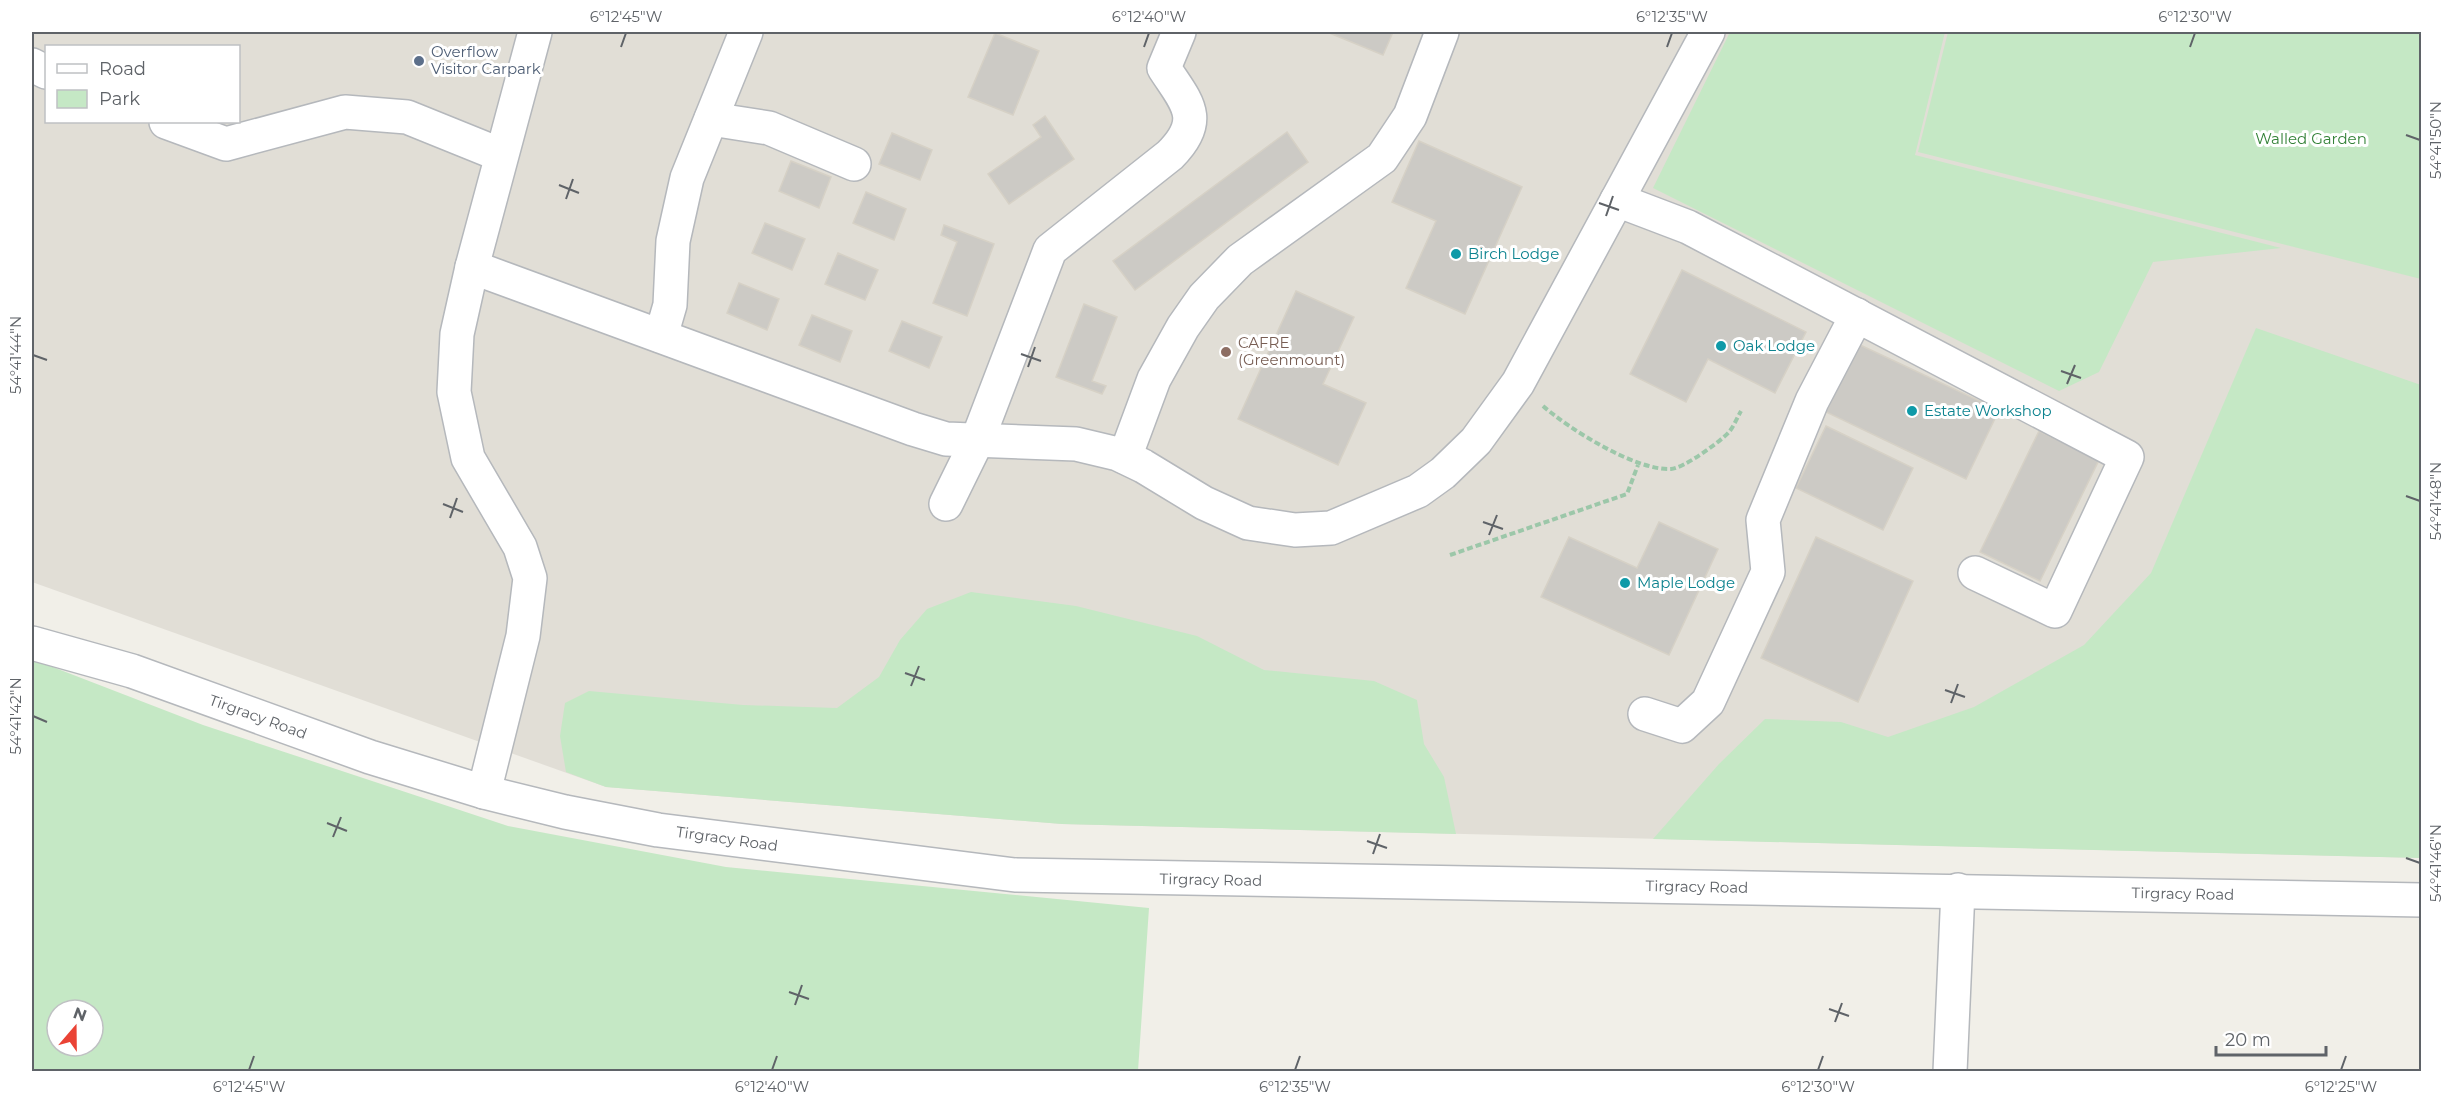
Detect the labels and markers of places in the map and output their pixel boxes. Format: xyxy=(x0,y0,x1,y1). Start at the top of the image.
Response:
place label: Overflow Visitor Carpark xyxy=(431,42,541,78)
marker: Overflow Visitor Carpark xyxy=(412,54,426,68)
place label: Birch Lodge xyxy=(1468,244,1559,263)
marker: Birch Lodge xyxy=(1449,247,1463,261)
place label: CAFRE (Greenmount) xyxy=(1238,333,1345,369)
place label: Oak Lodge xyxy=(1733,336,1815,355)
marker: Oak Lodge xyxy=(1714,339,1728,353)
marker: CAFRE (Greenmount) xyxy=(1219,345,1233,359)
place label: Estate Workshop xyxy=(1924,401,2052,420)
marker: Estate Workshop xyxy=(1905,404,1919,418)
place label: Maple Lodge xyxy=(1637,573,1735,592)
marker: Maple Lodge xyxy=(1618,576,1632,590)

